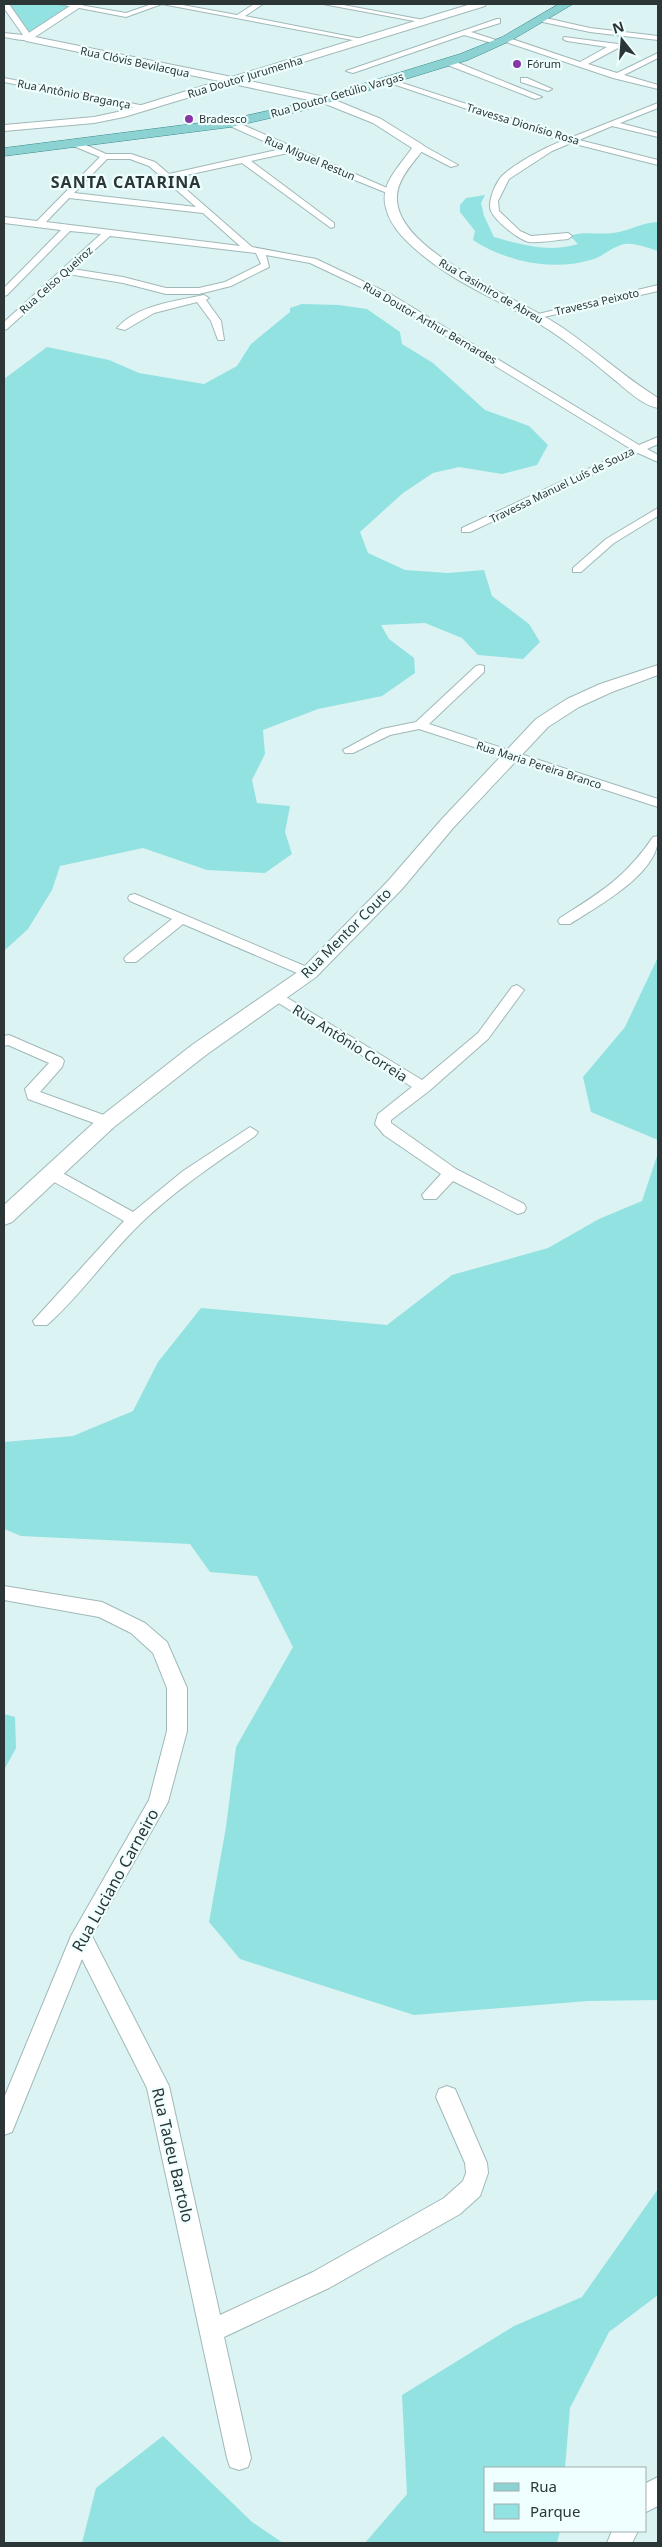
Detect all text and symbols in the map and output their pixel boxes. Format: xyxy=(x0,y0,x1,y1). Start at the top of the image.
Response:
north arrow xyxy=(597,15,647,65)
text: N xyxy=(610,16,626,38)
street label: Rua Clóvis Bevilacqua xyxy=(79,43,191,80)
street label: Rua Doutor Jurumenha xyxy=(185,52,304,101)
place label: Fórum xyxy=(527,56,561,71)
marker: Fórum xyxy=(511,58,523,70)
street label: Rua Doutor Getúlio Vargas xyxy=(269,68,405,121)
street label: Rua Antônio Bragança xyxy=(16,75,132,112)
street label: Travessa Dionísio Rosa xyxy=(465,99,581,148)
place label: Bradesco xyxy=(199,111,247,126)
marker: Bradesco xyxy=(183,113,195,125)
street label: Rua Miguel Restun xyxy=(263,132,358,183)
district label: SANTA CATARINA xyxy=(51,171,201,193)
street label: Rua Celso Queiroz xyxy=(16,243,96,317)
street label: Rua Casimiro de Abreu xyxy=(436,255,546,327)
street label: Rua Doutor Arthur Bernardes xyxy=(361,278,500,367)
street label: Travessa Peixoto xyxy=(553,284,641,318)
street label: Travessa Manuel Luís de Souza xyxy=(487,443,637,526)
street label: Rua Maria Pereira Branco xyxy=(474,737,604,792)
street label: Rua Mentor Couto xyxy=(296,883,395,982)
street label: Rua Antônio Correia xyxy=(289,999,411,1086)
street label: Rua Luciano Carneiro xyxy=(66,1804,164,1956)
street label: Rua Tadeu Bartolo xyxy=(147,2085,199,2225)
legend xyxy=(484,2467,647,2532)
text: Rua xyxy=(530,2476,557,2496)
text: Parque xyxy=(530,2501,580,2521)

